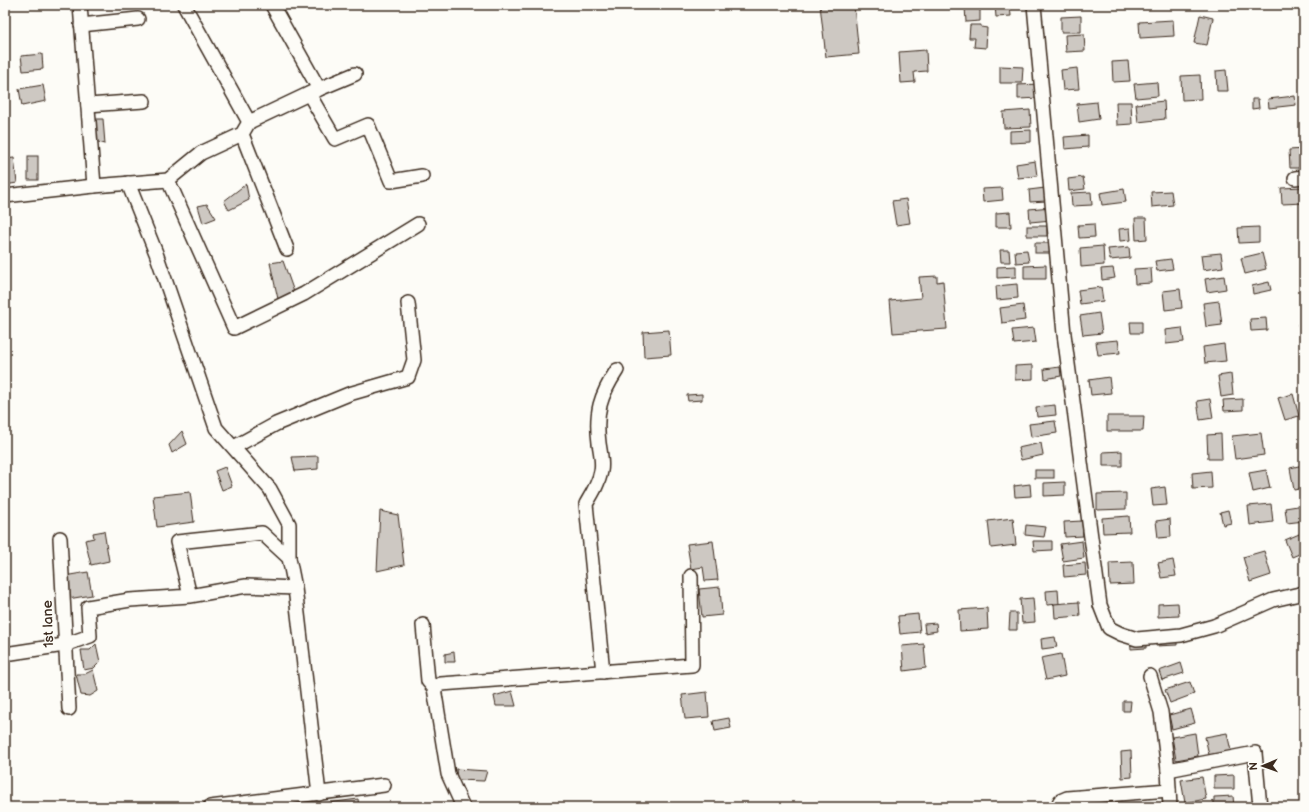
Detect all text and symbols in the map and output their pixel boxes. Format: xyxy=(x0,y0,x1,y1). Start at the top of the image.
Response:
street label: 1st lane xyxy=(39,600,57,648)
north arrow xyxy=(1243,746,1283,786)
text: N xyxy=(1247,762,1260,771)

